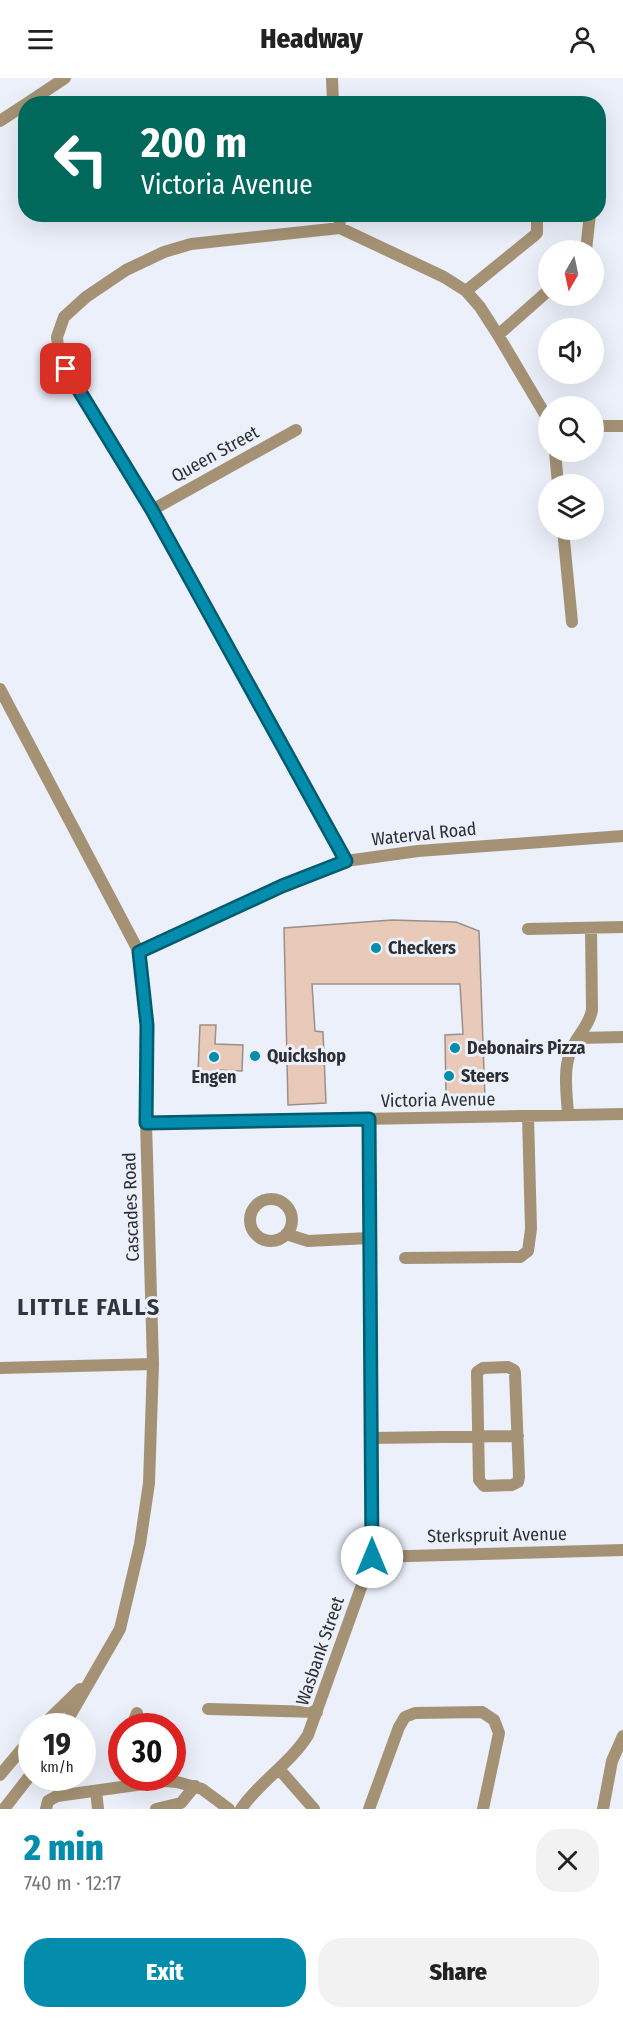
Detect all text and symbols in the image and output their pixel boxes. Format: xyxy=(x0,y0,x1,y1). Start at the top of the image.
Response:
icon: menu xyxy=(24,23,57,56)
text: Headway xyxy=(260,23,363,55)
icon: person xyxy=(566,23,599,56)
text: 200 m xyxy=(141,118,247,168)
icon: left xyxy=(42,120,120,198)
text: Victoria Avenue xyxy=(141,169,313,201)
north arrow xyxy=(538,240,604,306)
map controls xyxy=(538,240,604,540)
button: sound xyxy=(538,318,604,384)
pin xyxy=(40,343,91,394)
icon: arrive xyxy=(49,352,82,385)
button: search xyxy=(538,396,604,462)
street label: Queen Street xyxy=(167,421,263,487)
button: layers xyxy=(538,474,604,540)
street label: Waterval Road xyxy=(371,818,477,850)
place label: Checkers xyxy=(388,937,456,959)
marker: Checkers xyxy=(369,941,383,955)
place label: Debonairs Pizza xyxy=(467,1037,586,1059)
marker: Debonairs Pizza xyxy=(448,1041,462,1055)
place label: Quickshop xyxy=(267,1045,346,1067)
marker: Quickshop xyxy=(248,1049,262,1063)
marker: Engen xyxy=(207,1050,221,1064)
place label: Steers xyxy=(461,1065,509,1087)
place label: Engen xyxy=(192,1066,236,1088)
marker: Steers xyxy=(442,1069,456,1083)
street label: Victoria Avenue xyxy=(381,1088,496,1112)
street label: Cascades Road xyxy=(118,1152,144,1262)
district label: LITTLE FALLS xyxy=(17,1293,161,1321)
street label: Sterkspruit Avenue xyxy=(427,1523,567,1547)
position arrow xyxy=(340,1525,404,1589)
street label: Wasbank Street xyxy=(291,1593,349,1708)
speed limit sign: 30 xyxy=(108,1713,186,1791)
text: 19 xyxy=(43,1727,71,1763)
text: km/h xyxy=(40,1758,74,1776)
text: 2 min xyxy=(24,1826,104,1870)
button: close xyxy=(536,1829,599,1892)
text: 740 m · 12:17 xyxy=(24,1871,121,1895)
button: Exit xyxy=(24,1938,306,2007)
button: Share xyxy=(318,1938,599,2007)

